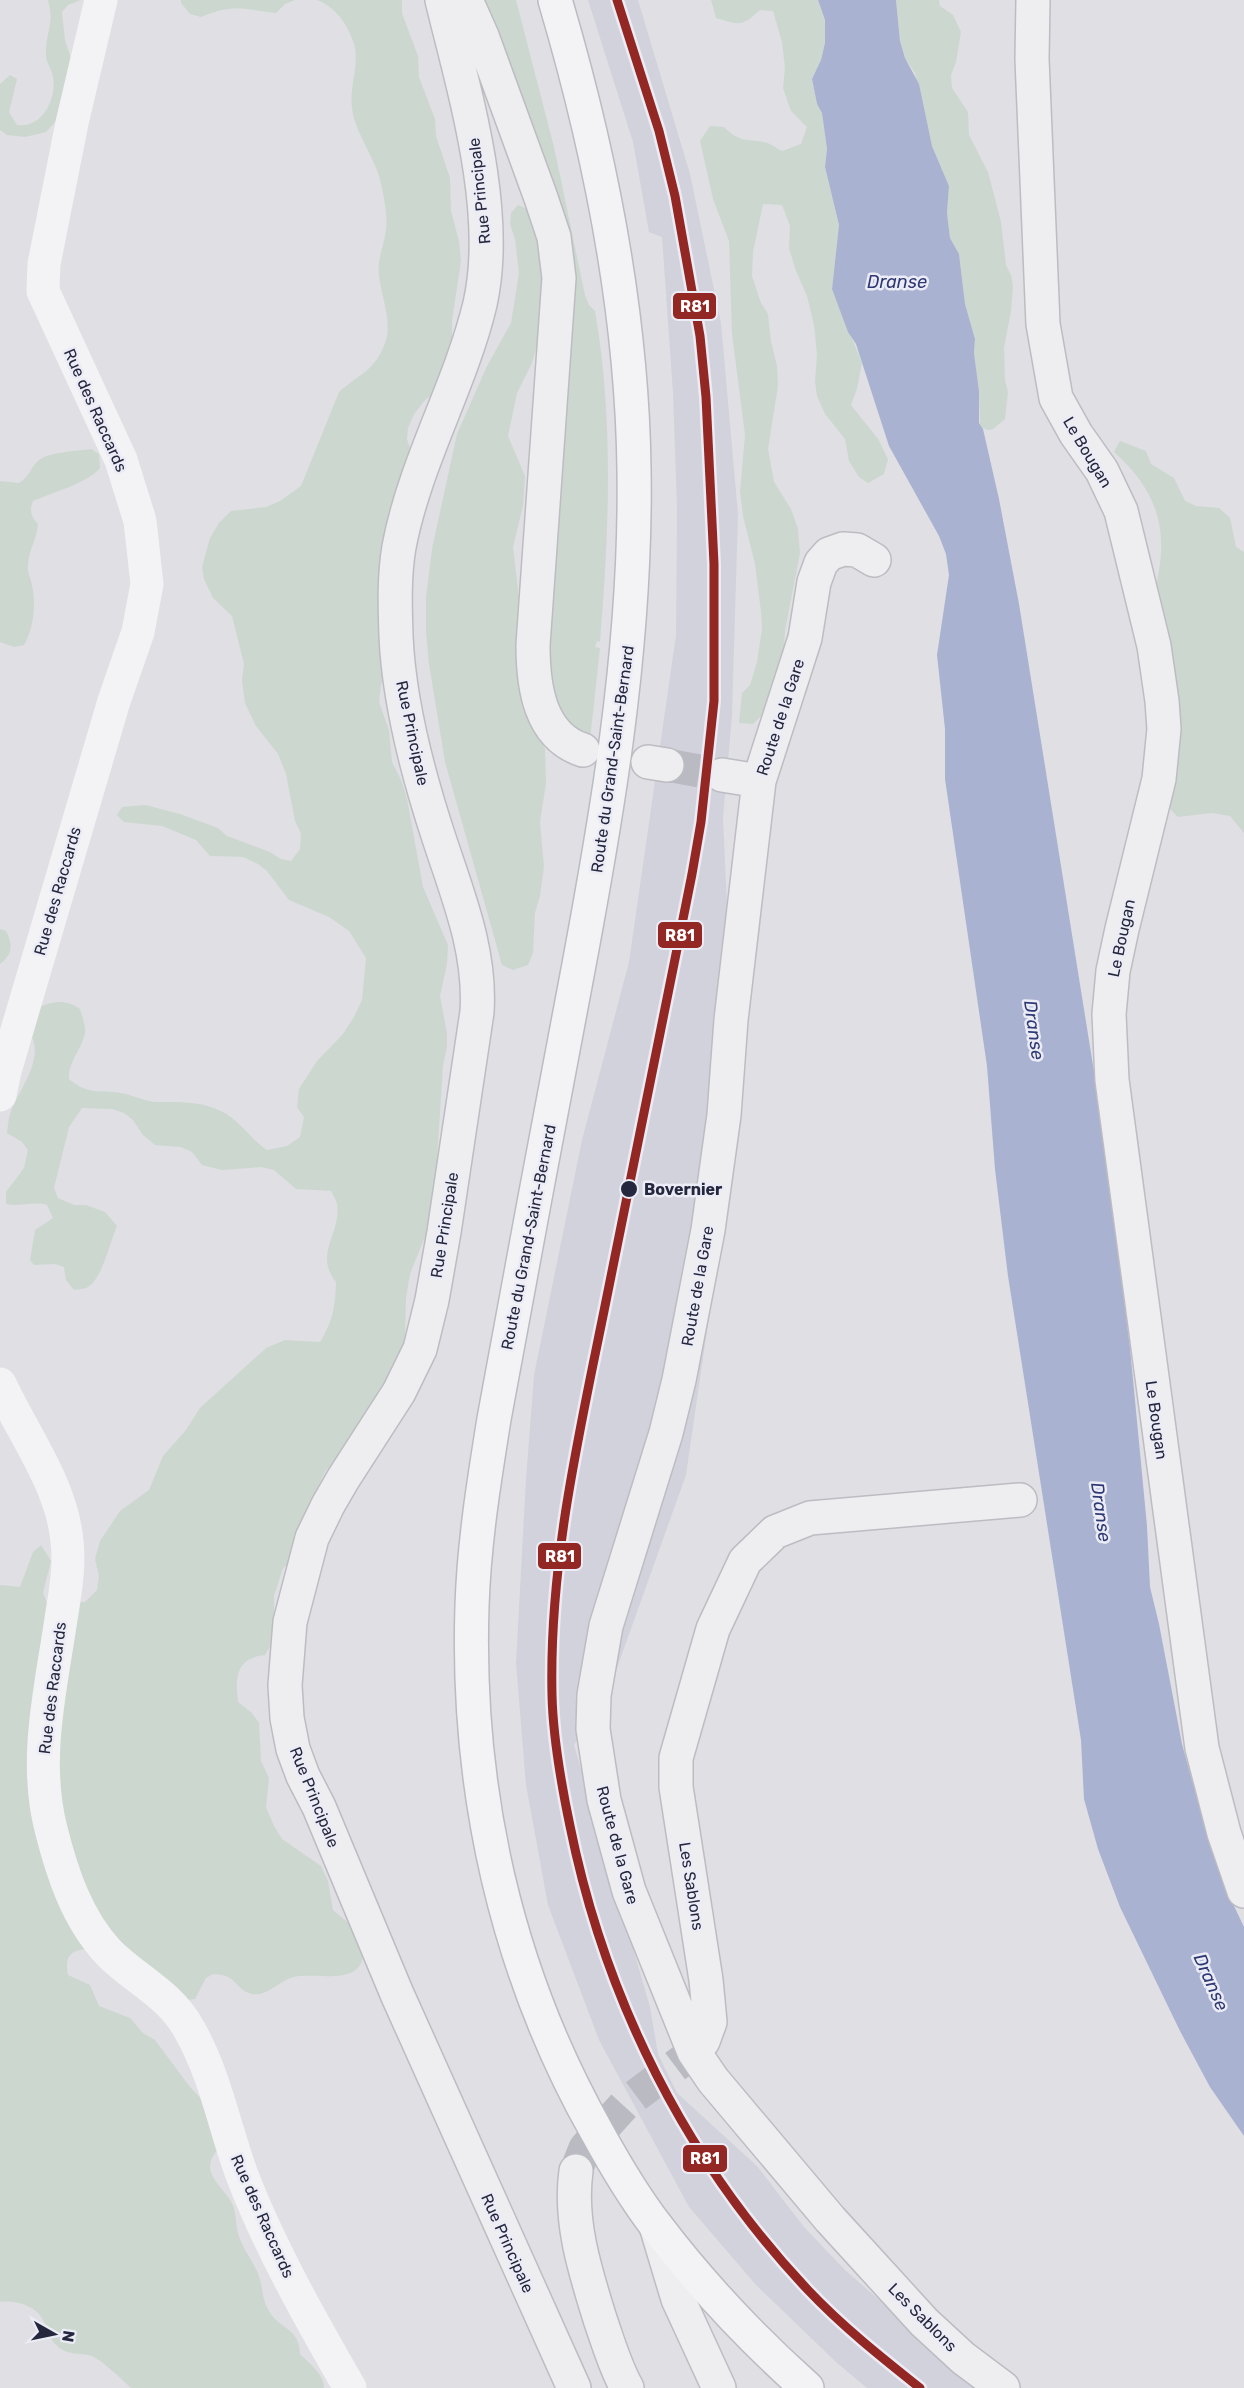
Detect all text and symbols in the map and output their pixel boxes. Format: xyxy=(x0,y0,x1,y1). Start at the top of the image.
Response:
street label: Rue Principale xyxy=(464,137,495,245)
water label: Dranse xyxy=(867,271,927,293)
line badge: R81 xyxy=(672,292,717,320)
text: R81 xyxy=(680,297,710,316)
street label: Rue des Raccards xyxy=(60,346,131,475)
street label: Le Bougan xyxy=(1059,413,1116,491)
street label: Route du Grand-Saint-Bernard xyxy=(587,644,638,874)
street label: Route de la Gare xyxy=(753,656,808,778)
street label: Rue Principale xyxy=(392,679,433,787)
street label: Rue des Raccards xyxy=(30,825,85,958)
street label: Le Bougan xyxy=(1104,897,1139,979)
line badge: R81 xyxy=(657,921,703,949)
text: R81 xyxy=(665,926,695,945)
water label: Dranse xyxy=(1019,999,1049,1061)
street label: Route du Grand-Saint-Bernard xyxy=(497,1123,560,1352)
street label: Rue Principale xyxy=(427,1171,462,1279)
marker: Bovernier xyxy=(619,1179,639,1199)
place label: Bovernier xyxy=(644,1180,723,1199)
street label: Route de la Gare xyxy=(678,1224,717,1348)
street label: Le Bougan xyxy=(1142,1379,1171,1461)
water label: Dranse xyxy=(1086,1481,1116,1543)
line badge: R81 xyxy=(537,1542,582,1570)
text: R81 xyxy=(545,1547,575,1566)
street label: Rue des Raccards xyxy=(35,1621,70,1755)
street label: Rue Principale xyxy=(286,1744,343,1850)
street label: Route de la Gare xyxy=(593,1784,642,1907)
street label: Les Sablons xyxy=(675,1841,708,1932)
water label: Dranse xyxy=(1189,1950,1233,2014)
line badge: R81 xyxy=(682,2144,728,2173)
text: R81 xyxy=(690,2149,720,2168)
street label: Rue des Raccards xyxy=(227,2152,298,2281)
street label: Rue Principale xyxy=(477,2191,538,2296)
street label: Les Sablons xyxy=(884,2279,961,2356)
north arrow xyxy=(24,2304,84,2364)
text: N xyxy=(58,2329,79,2343)

